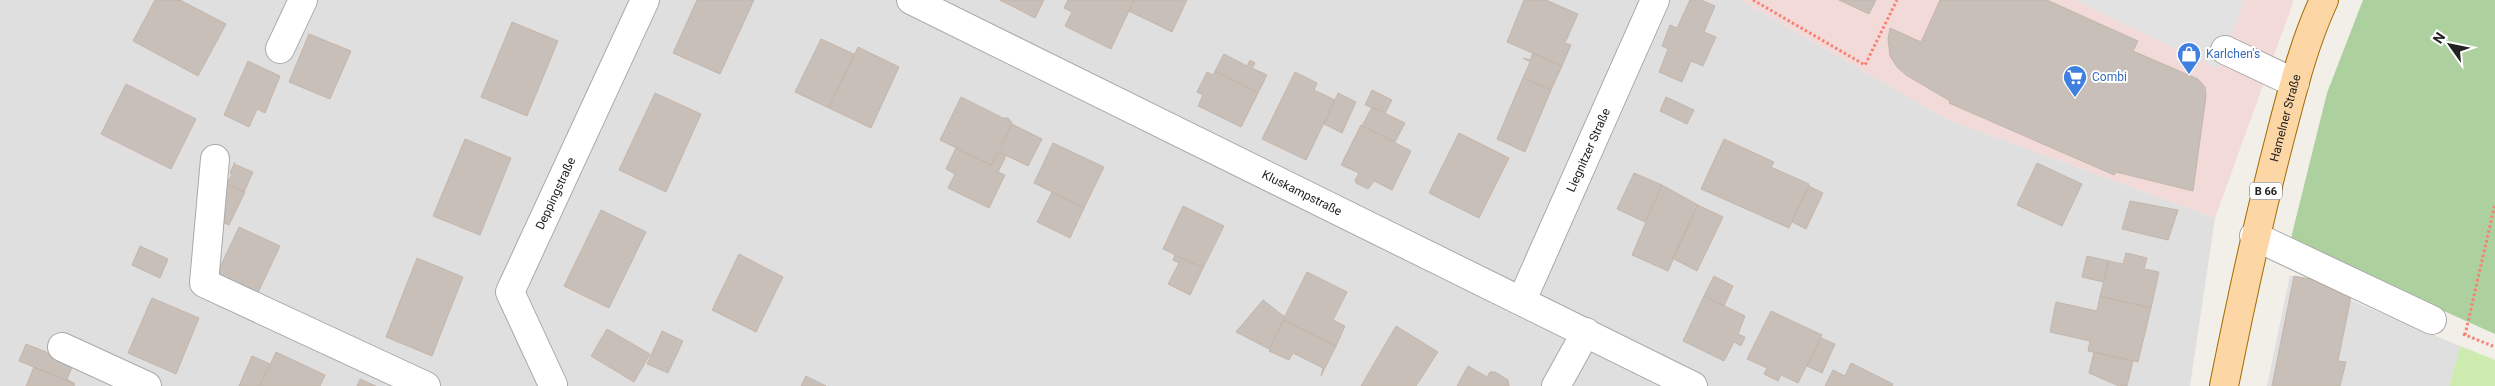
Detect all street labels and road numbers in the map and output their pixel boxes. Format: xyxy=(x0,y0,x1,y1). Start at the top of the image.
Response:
street label: Hamelner Straße xyxy=(2267,73,2304,163)
street label: Liegnitzer Straße xyxy=(1564,106,1613,194)
street label: Deppingstraße xyxy=(533,155,578,232)
street label: Kluskampstraße xyxy=(1260,167,1344,219)
road number: B 66 xyxy=(2250,182,2282,200)

